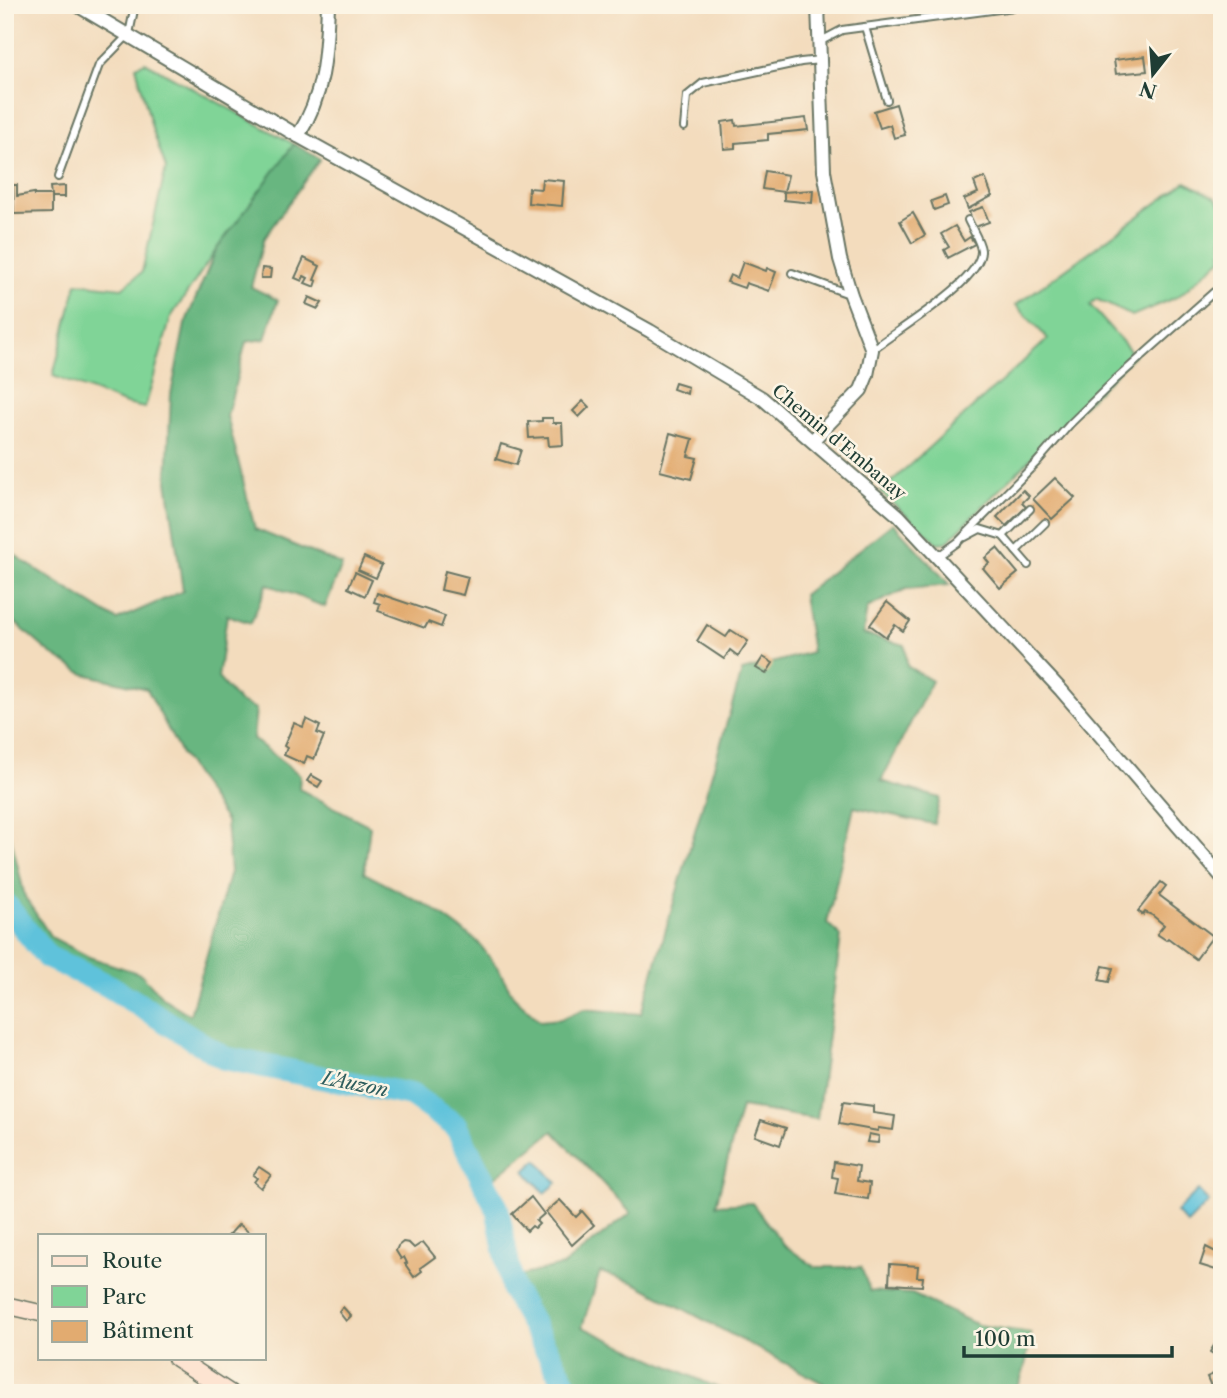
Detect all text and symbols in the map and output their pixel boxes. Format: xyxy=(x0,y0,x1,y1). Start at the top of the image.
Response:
north arrow xyxy=(1118,38,1188,108)
text: N xyxy=(1137,76,1159,103)
street label: Chemin d'Embanay xyxy=(767,379,911,505)
water label: L'Auzon xyxy=(318,1066,390,1102)
legend xyxy=(38,1234,266,1360)
text: Route xyxy=(102,1248,162,1273)
text: Parc xyxy=(102,1284,146,1309)
scale bar xyxy=(964,1314,1173,1358)
text: Bâtiment xyxy=(102,1318,194,1343)
text: 100 m xyxy=(975,1326,1036,1351)

